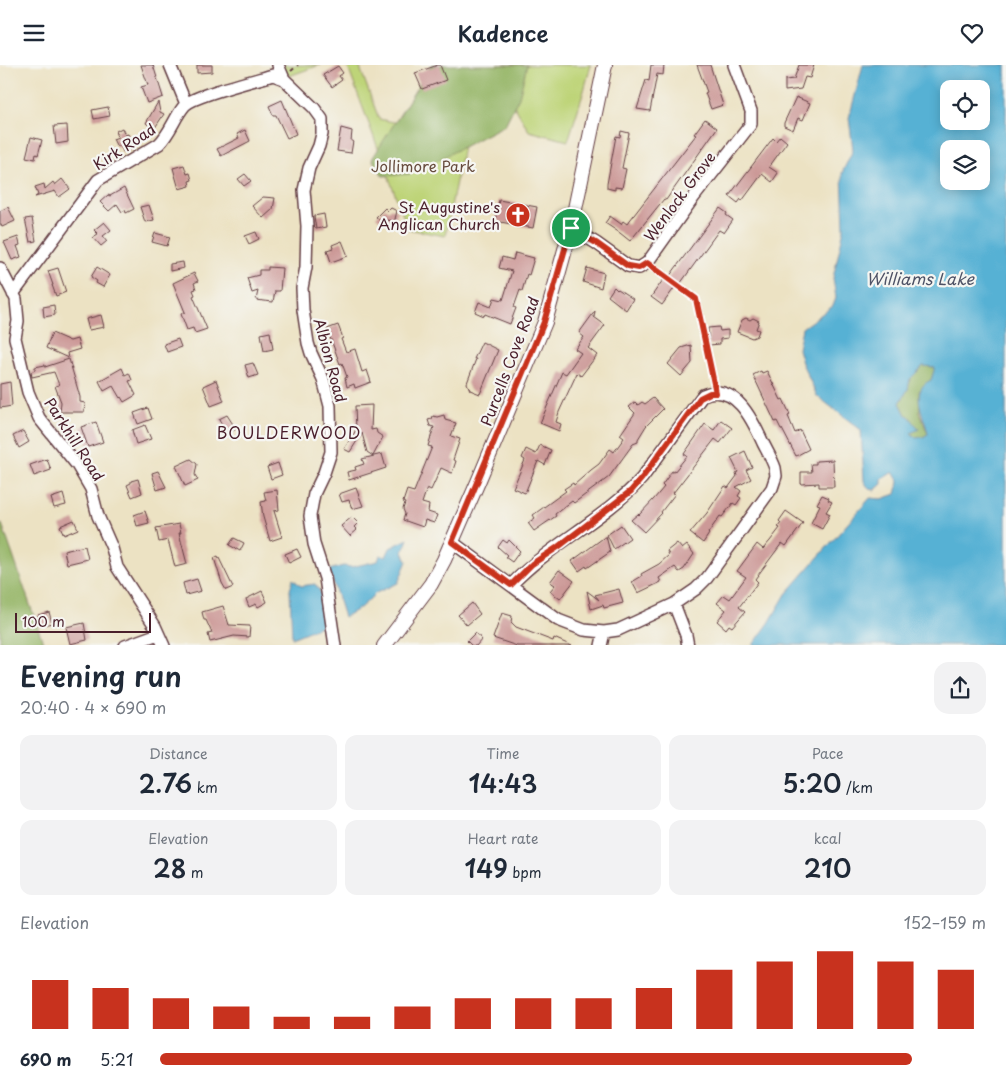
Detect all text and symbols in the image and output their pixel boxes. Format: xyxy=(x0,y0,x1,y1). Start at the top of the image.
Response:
text: Kadence xyxy=(457,16,549,49)
icon: menu xyxy=(20,19,48,47)
icon: heart xyxy=(958,19,986,47)
map controls xyxy=(940,80,990,190)
button: locate xyxy=(940,80,990,130)
street label: Kirk Road xyxy=(88,117,160,175)
button: layers xyxy=(940,140,990,190)
street label: Wenlock Grove xyxy=(638,146,721,246)
park label: Jollimore Park xyxy=(371,154,475,177)
place label: St Augustine's Anglican Church xyxy=(378,195,500,235)
church icon: St Augustine's Anglican Church xyxy=(505,202,531,228)
pin xyxy=(550,207,592,249)
icon: arrive xyxy=(557,214,585,242)
water label: Williams Lake xyxy=(866,266,976,290)
street label: Purcells Cove Road xyxy=(474,293,544,429)
street label: Albion Road xyxy=(309,315,353,405)
street label: Parkhill Road xyxy=(39,393,111,485)
district label: BOULDERWOOD xyxy=(217,420,361,444)
scale bar xyxy=(15,611,151,634)
text: 100 m xyxy=(22,611,65,632)
text: Evening run xyxy=(20,654,182,697)
button: share xyxy=(934,662,986,714)
text: 20:40 · 4 × 690 m xyxy=(20,695,166,719)
text: Distance xyxy=(149,743,208,764)
text: Time xyxy=(486,743,520,764)
text: Pace xyxy=(812,743,843,764)
text: 2.76 xyxy=(139,764,192,802)
text: 14:43 xyxy=(469,764,537,802)
text: 5:20 xyxy=(782,764,842,802)
text: km xyxy=(192,777,218,798)
text: /km xyxy=(842,777,873,798)
text: Elevation xyxy=(148,828,209,849)
text: Heart rate xyxy=(468,828,538,849)
text: kcal xyxy=(814,828,842,849)
text: 28 xyxy=(153,849,186,887)
text: 149 xyxy=(465,849,508,887)
text: 210 xyxy=(804,849,852,887)
text: m xyxy=(186,862,204,883)
text: bpm xyxy=(508,862,541,883)
text: Elevation xyxy=(20,910,89,934)
text: 152–159 m xyxy=(904,910,986,934)
text: 690 m xyxy=(20,1047,71,1071)
text: 5:21 xyxy=(100,1047,133,1071)

